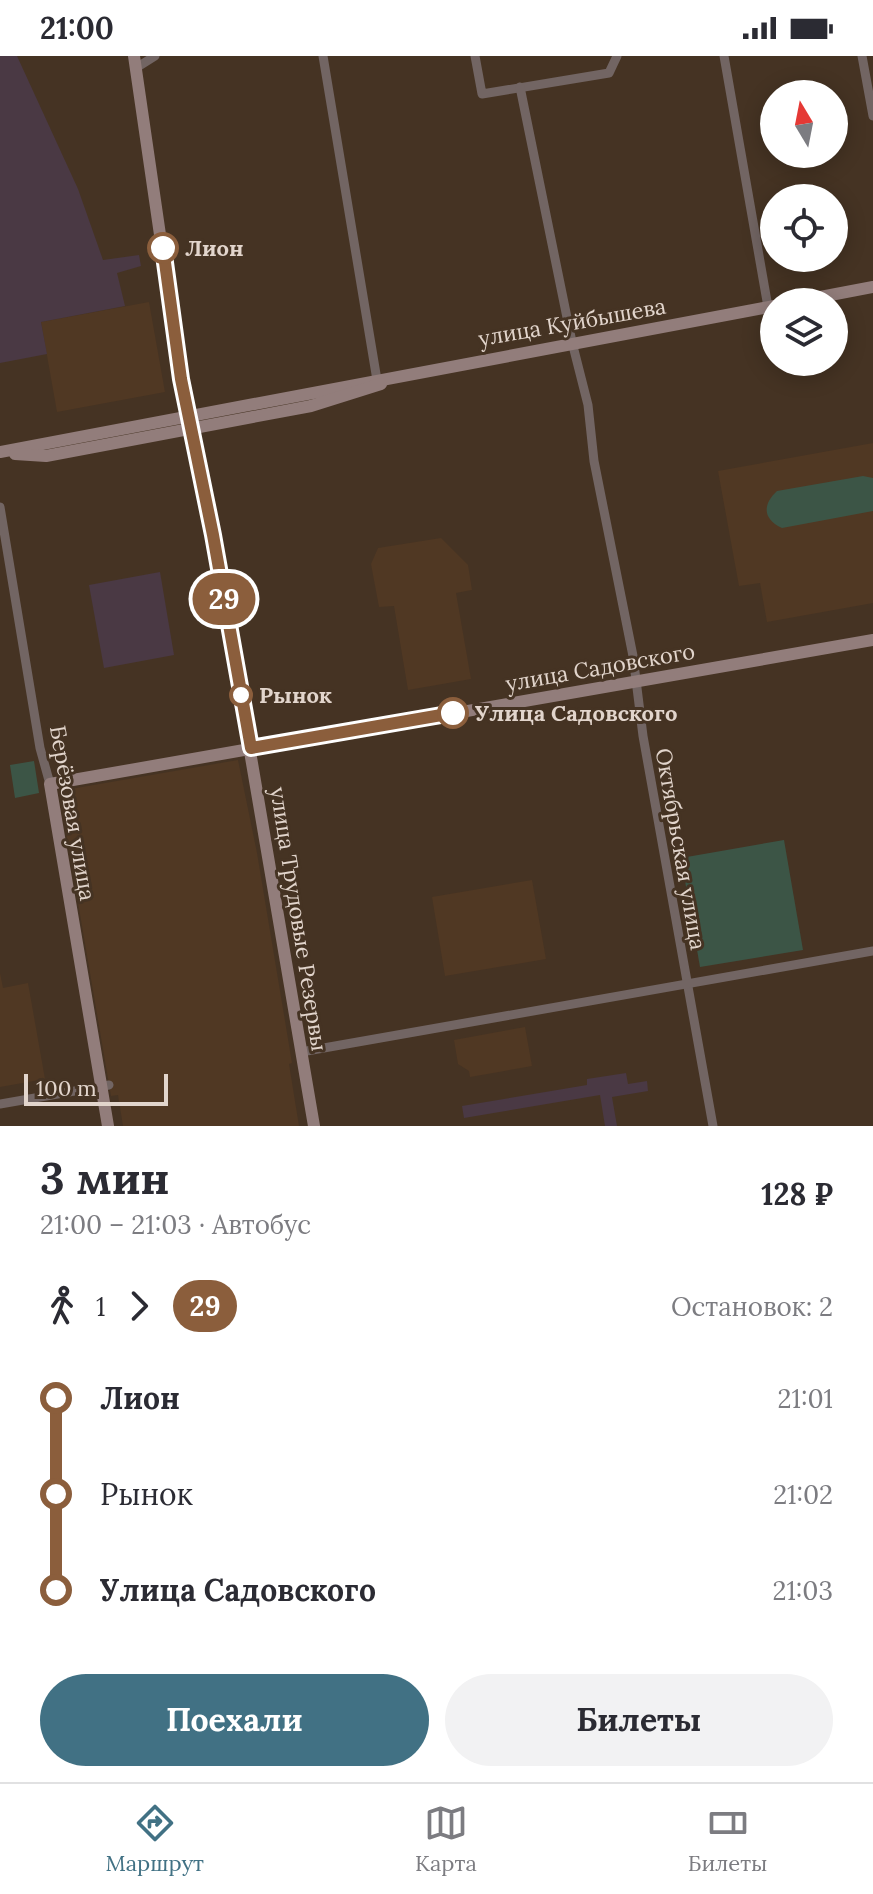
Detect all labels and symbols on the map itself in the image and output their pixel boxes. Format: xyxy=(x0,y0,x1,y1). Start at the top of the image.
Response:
north arrow xyxy=(760,80,848,168)
marker: Лион xyxy=(148,233,178,263)
place label: Лион xyxy=(185,234,244,262)
street label: улица Куйбышева xyxy=(476,292,668,352)
line badge: 29 xyxy=(188,573,260,625)
street label: улица Садовского xyxy=(503,637,697,697)
place label: Рынок xyxy=(259,681,332,709)
marker: Рынок xyxy=(230,684,252,706)
marker: Улица Садовского xyxy=(438,698,468,728)
place label: Улица Садовского xyxy=(475,699,677,727)
street label: Берёзовая улица xyxy=(44,723,102,903)
street label: Октябрьская улица xyxy=(649,746,713,952)
street label: улица Трудовые Резервы xyxy=(264,785,334,1053)
scale bar xyxy=(24,1070,168,1106)

